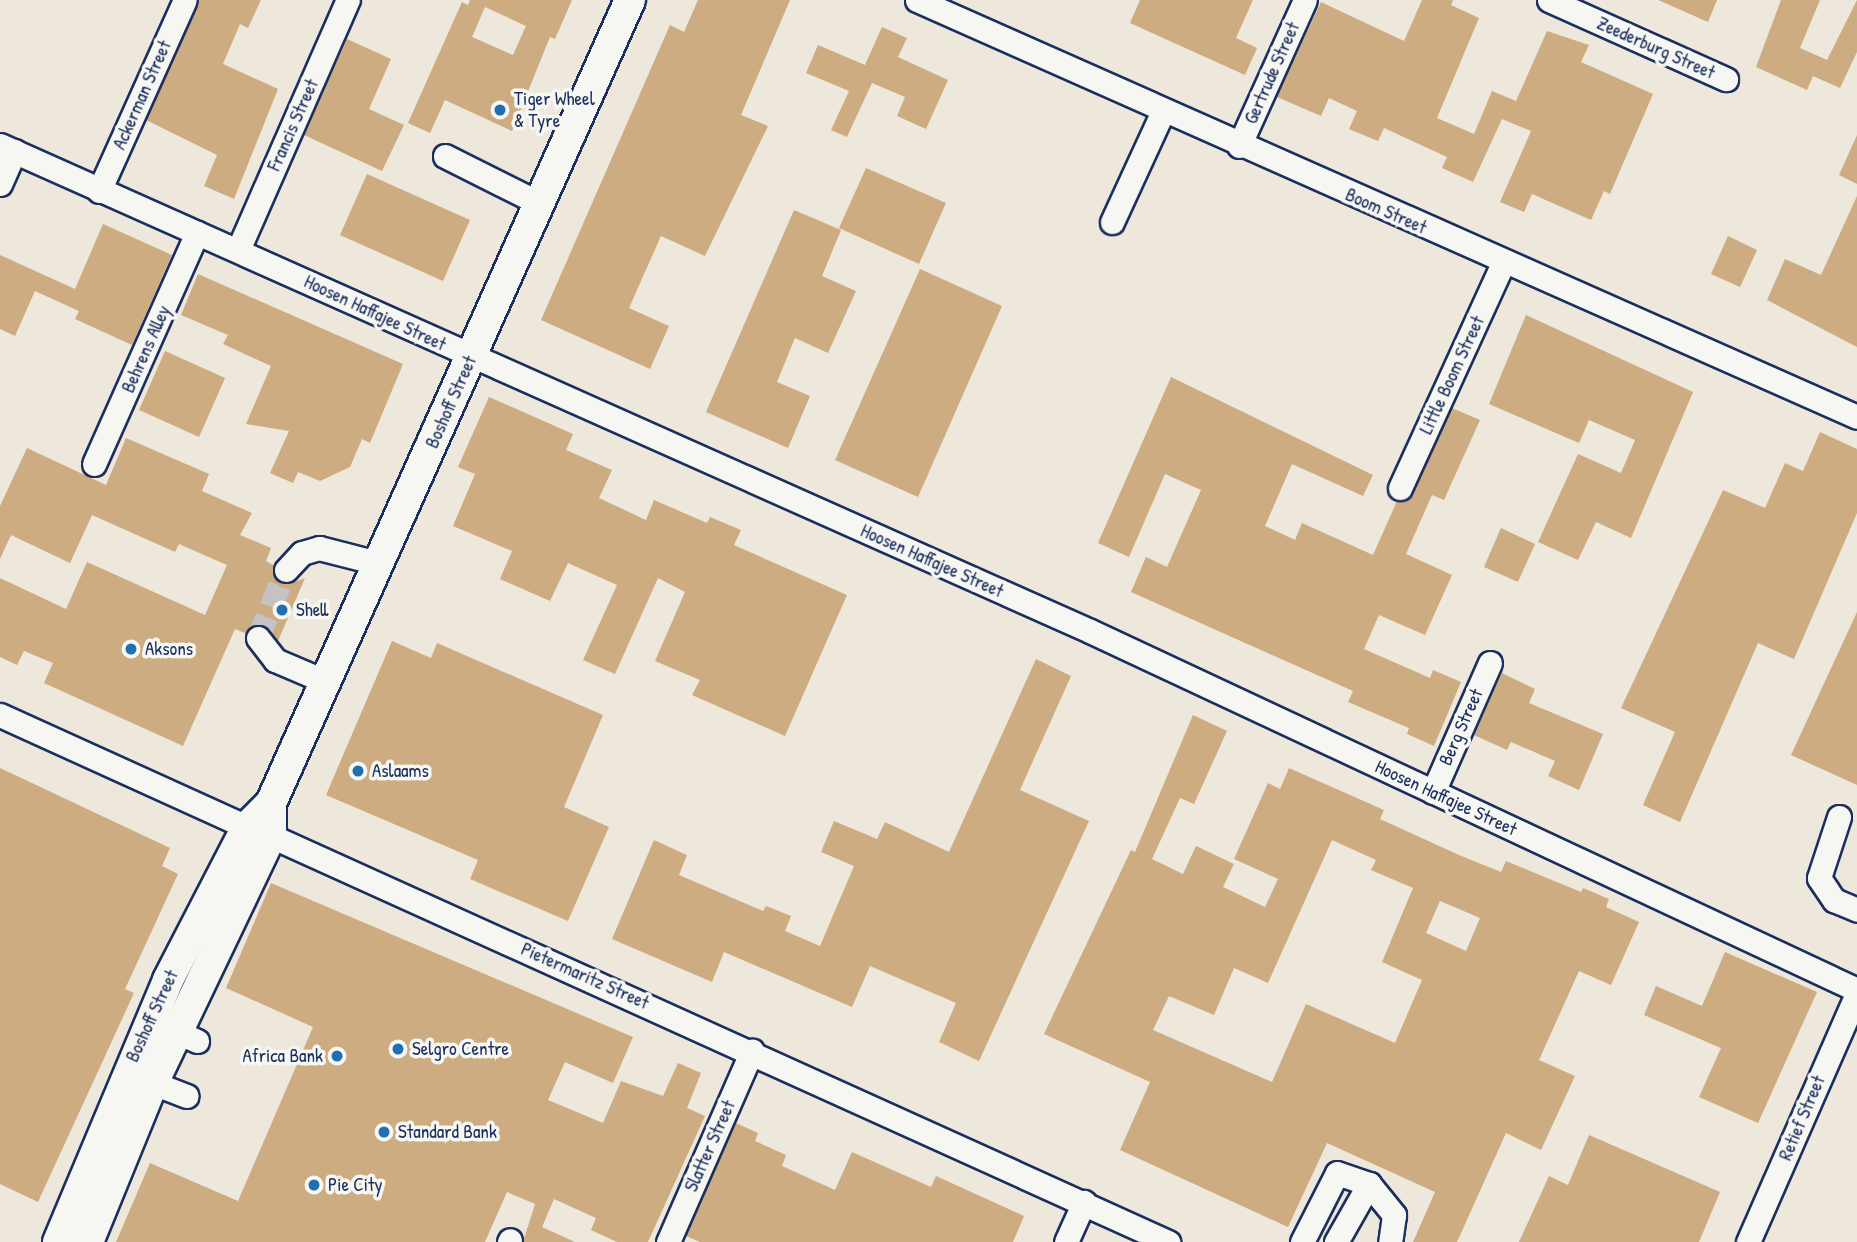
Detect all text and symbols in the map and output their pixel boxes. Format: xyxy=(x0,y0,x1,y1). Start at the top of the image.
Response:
street label: Zeederburg Street xyxy=(1593,12,1719,84)
street label: Gertrude Street xyxy=(1239,19,1305,127)
street label: Ackerman Street xyxy=(108,37,176,153)
street label: Francis Street xyxy=(263,76,323,174)
place label: Tiger Wheel & Tyre xyxy=(514,88,595,132)
marker: Tiger Wheel & Tyre xyxy=(492,102,508,118)
street label: Boom Street xyxy=(1342,183,1430,239)
street label: Hoosen Haffajee Street xyxy=(300,270,450,356)
street label: Behrens Alley xyxy=(117,302,175,396)
street label: Little Boom Street xyxy=(1415,312,1489,438)
street label: Boshoff Street xyxy=(420,352,482,452)
street label: Hoosen Haffajee Street xyxy=(857,519,1007,603)
place label: Shell xyxy=(296,599,328,621)
marker: Shell xyxy=(274,602,290,618)
place label: Aksons xyxy=(145,638,193,660)
marker: Aksons xyxy=(123,641,139,657)
street label: Berg Street xyxy=(1434,685,1488,769)
street label: Hoosen Haffajee Street xyxy=(1371,755,1521,841)
place label: Aslaams xyxy=(372,760,429,782)
marker: Aslaams xyxy=(350,763,366,779)
street label: Pietermaritz Street xyxy=(518,938,652,1014)
street label: Boshoff Street xyxy=(121,966,183,1066)
place label: Selgro Centre xyxy=(412,1038,509,1060)
marker: Selgro Centre xyxy=(390,1041,406,1057)
place label: Africa Bank xyxy=(243,1045,323,1067)
marker: Africa Bank xyxy=(329,1048,345,1064)
street label: Retief Street xyxy=(1774,1072,1830,1164)
street label: Slatter Street xyxy=(680,1097,740,1195)
place label: Standard Bank xyxy=(398,1121,497,1143)
marker: Standard Bank xyxy=(376,1124,392,1140)
place label: Pie City xyxy=(328,1174,383,1196)
marker: Pie City xyxy=(306,1177,322,1193)

